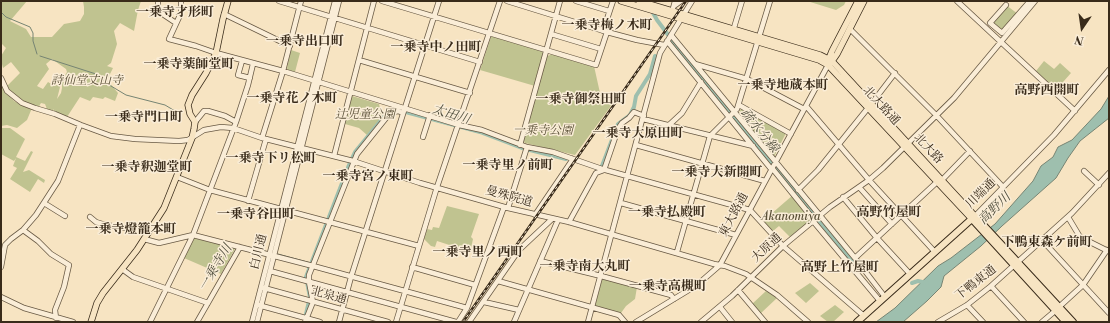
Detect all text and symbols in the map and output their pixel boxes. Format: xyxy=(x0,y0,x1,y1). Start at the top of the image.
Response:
district label: 一乗寺才形町 xyxy=(136,5,214,21)
north arrow xyxy=(1062,8,1102,48)
district label: 一乗寺梅ノ木町 xyxy=(562,18,652,34)
text: N xyxy=(1073,32,1085,47)
district label: 一乗寺出口町 xyxy=(266,34,344,50)
district label: 一乗寺中ノ田町 xyxy=(391,40,481,56)
district label: 一乗寺薬師堂町 xyxy=(144,57,234,73)
park label: 詩仙堂丈山寺 xyxy=(51,74,123,88)
district label: 一乗寺地蔵本町 xyxy=(738,78,828,94)
district label: 高野西開町 xyxy=(1015,83,1079,99)
street label: 北大路通 xyxy=(859,84,903,128)
district label: 一乗寺花ノ木町 xyxy=(247,91,337,107)
district label: 一乗寺御祭田町 xyxy=(536,92,626,108)
water label: 太田川 xyxy=(430,102,472,128)
water label: 疏水分線 xyxy=(737,106,781,156)
park label: 辻児童公園 xyxy=(335,108,395,122)
district label: 一乗寺門口町 xyxy=(105,110,183,126)
park label: 一乗寺公園 xyxy=(513,124,573,138)
district label: 一乗寺大原田町 xyxy=(593,126,683,142)
street label: 北大路 xyxy=(910,131,946,167)
district label: 一乗寺下リ松町 xyxy=(226,151,316,167)
district label: 一乗寺里ノ前町 xyxy=(463,158,553,174)
district label: 一乗寺釈迦堂町 xyxy=(102,160,192,176)
district label: 一乗寺大新開町 xyxy=(672,165,762,181)
district label: 一乗寺宮ノ東町 xyxy=(323,169,413,185)
street label: 川端通 xyxy=(963,176,999,212)
street label: 曼殊院道 xyxy=(484,184,534,210)
street label: 東大路通 xyxy=(716,190,752,240)
water label: 高野川 xyxy=(976,190,1014,228)
district label: 一乗寺払殿町 xyxy=(628,205,706,221)
district label: 高野竹屋町 xyxy=(857,205,921,221)
district label: 一乗寺谷田町 xyxy=(217,207,295,223)
park label: Akanomiya xyxy=(762,210,820,224)
district label: 一乗寺燈籠本町 xyxy=(86,222,176,238)
street label: 大原通 xyxy=(749,230,785,266)
street label: 白川通 xyxy=(248,233,270,271)
district label: 下鴨東森ケ前町 xyxy=(1002,235,1092,251)
water label: 一乗寺川 xyxy=(196,242,236,294)
district label: 一乗寺里ノ西町 xyxy=(433,245,523,261)
district label: 一乗寺南大丸町 xyxy=(540,259,630,275)
district label: 高野上竹屋町 xyxy=(801,260,879,276)
street label: 下鴨東通 xyxy=(953,263,999,303)
district label: 一乗寺高槻町 xyxy=(629,279,707,295)
street label: 北泉通 xyxy=(310,284,348,308)

